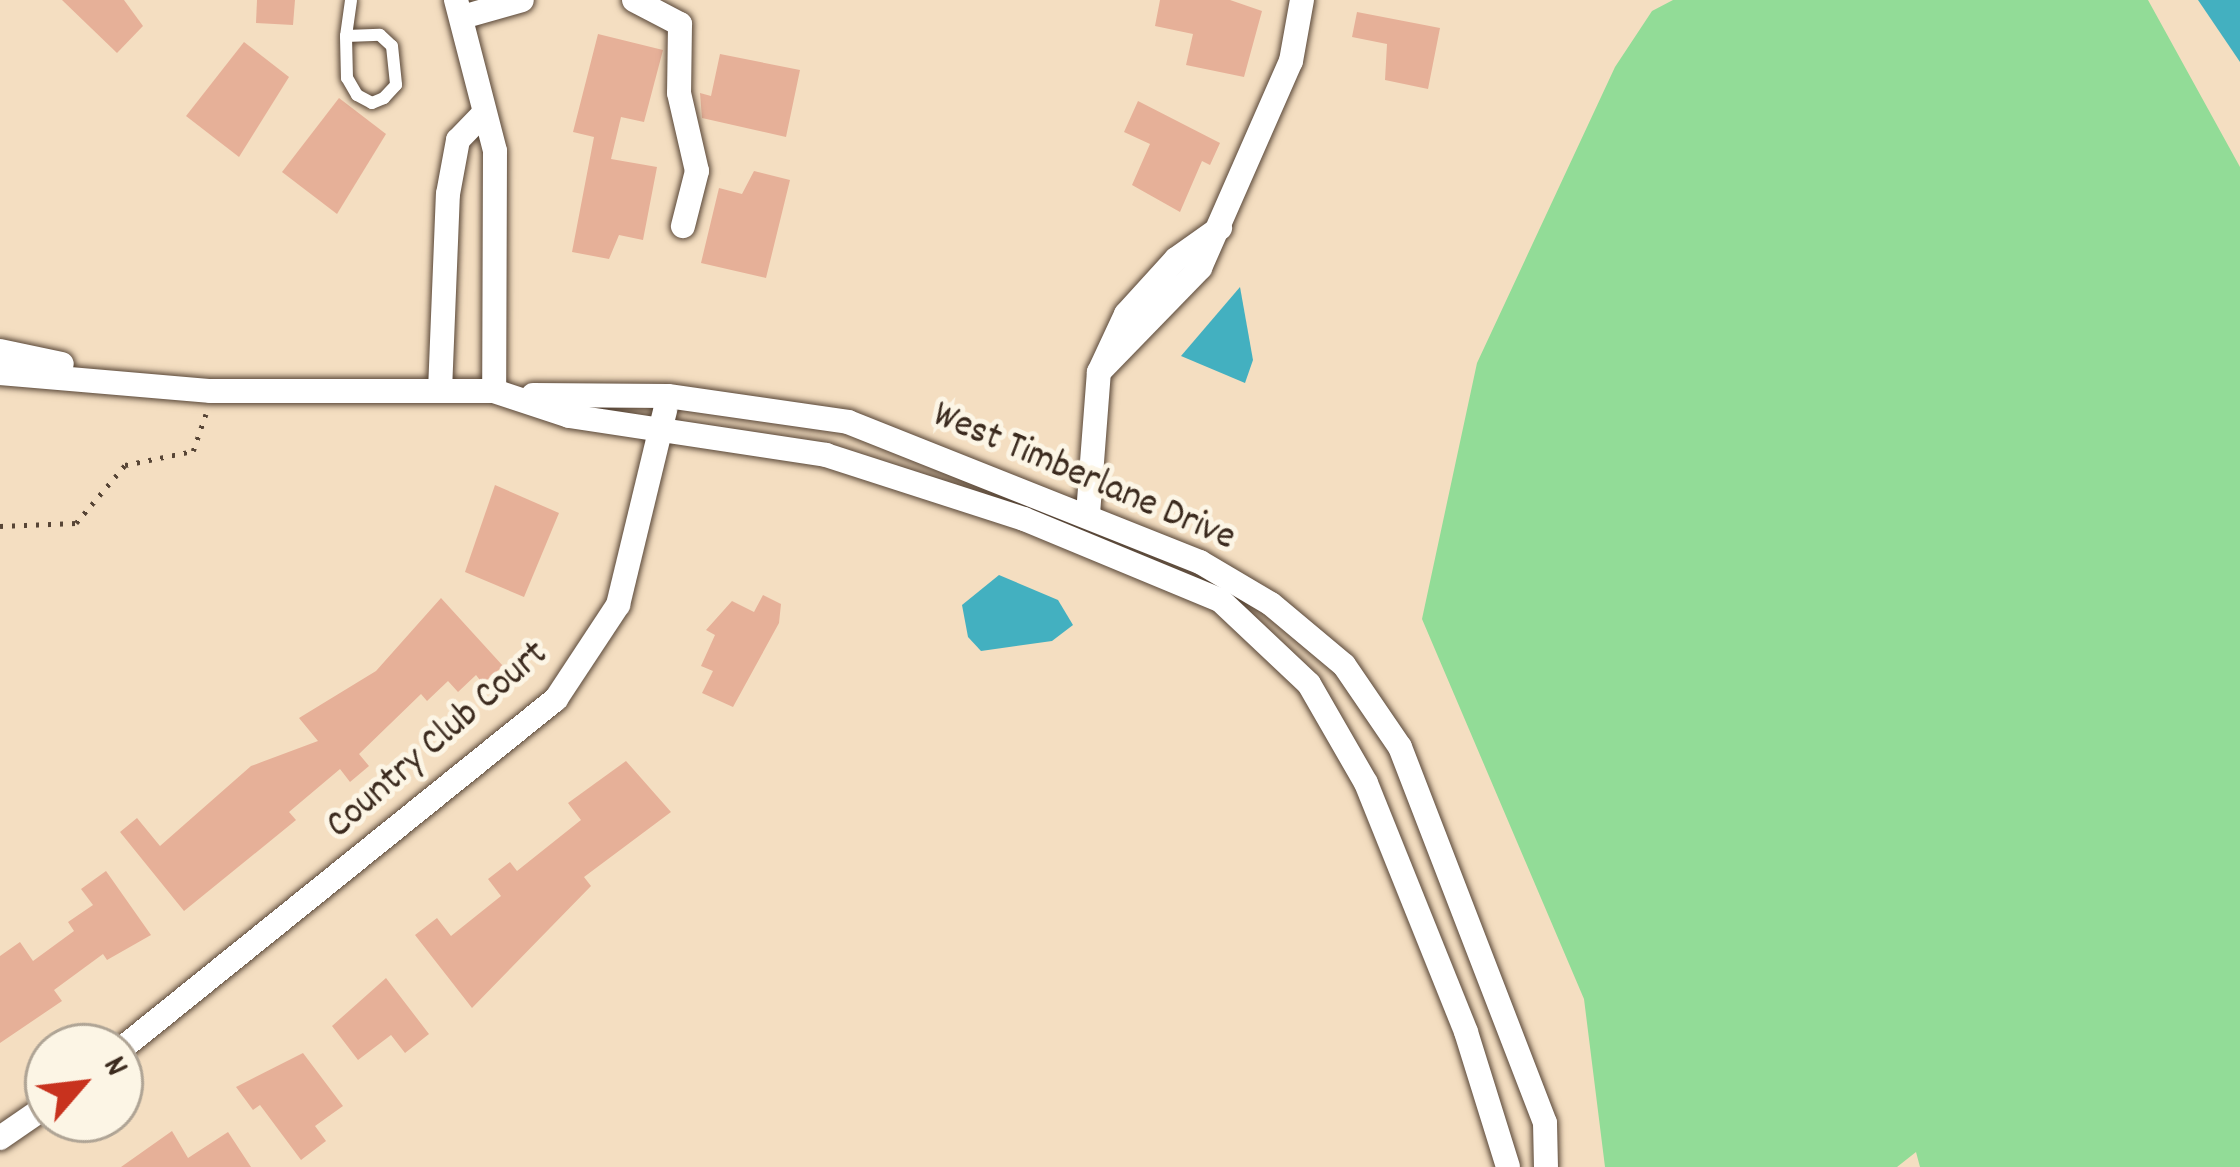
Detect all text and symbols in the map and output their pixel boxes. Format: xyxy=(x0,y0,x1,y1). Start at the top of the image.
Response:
street label: West Timberlane Drive xyxy=(925,394,1241,564)
street label: Country Club Court xyxy=(319,633,559,851)
north arrow xyxy=(24,1023,144,1143)
text: N xyxy=(89,1049,138,1086)

